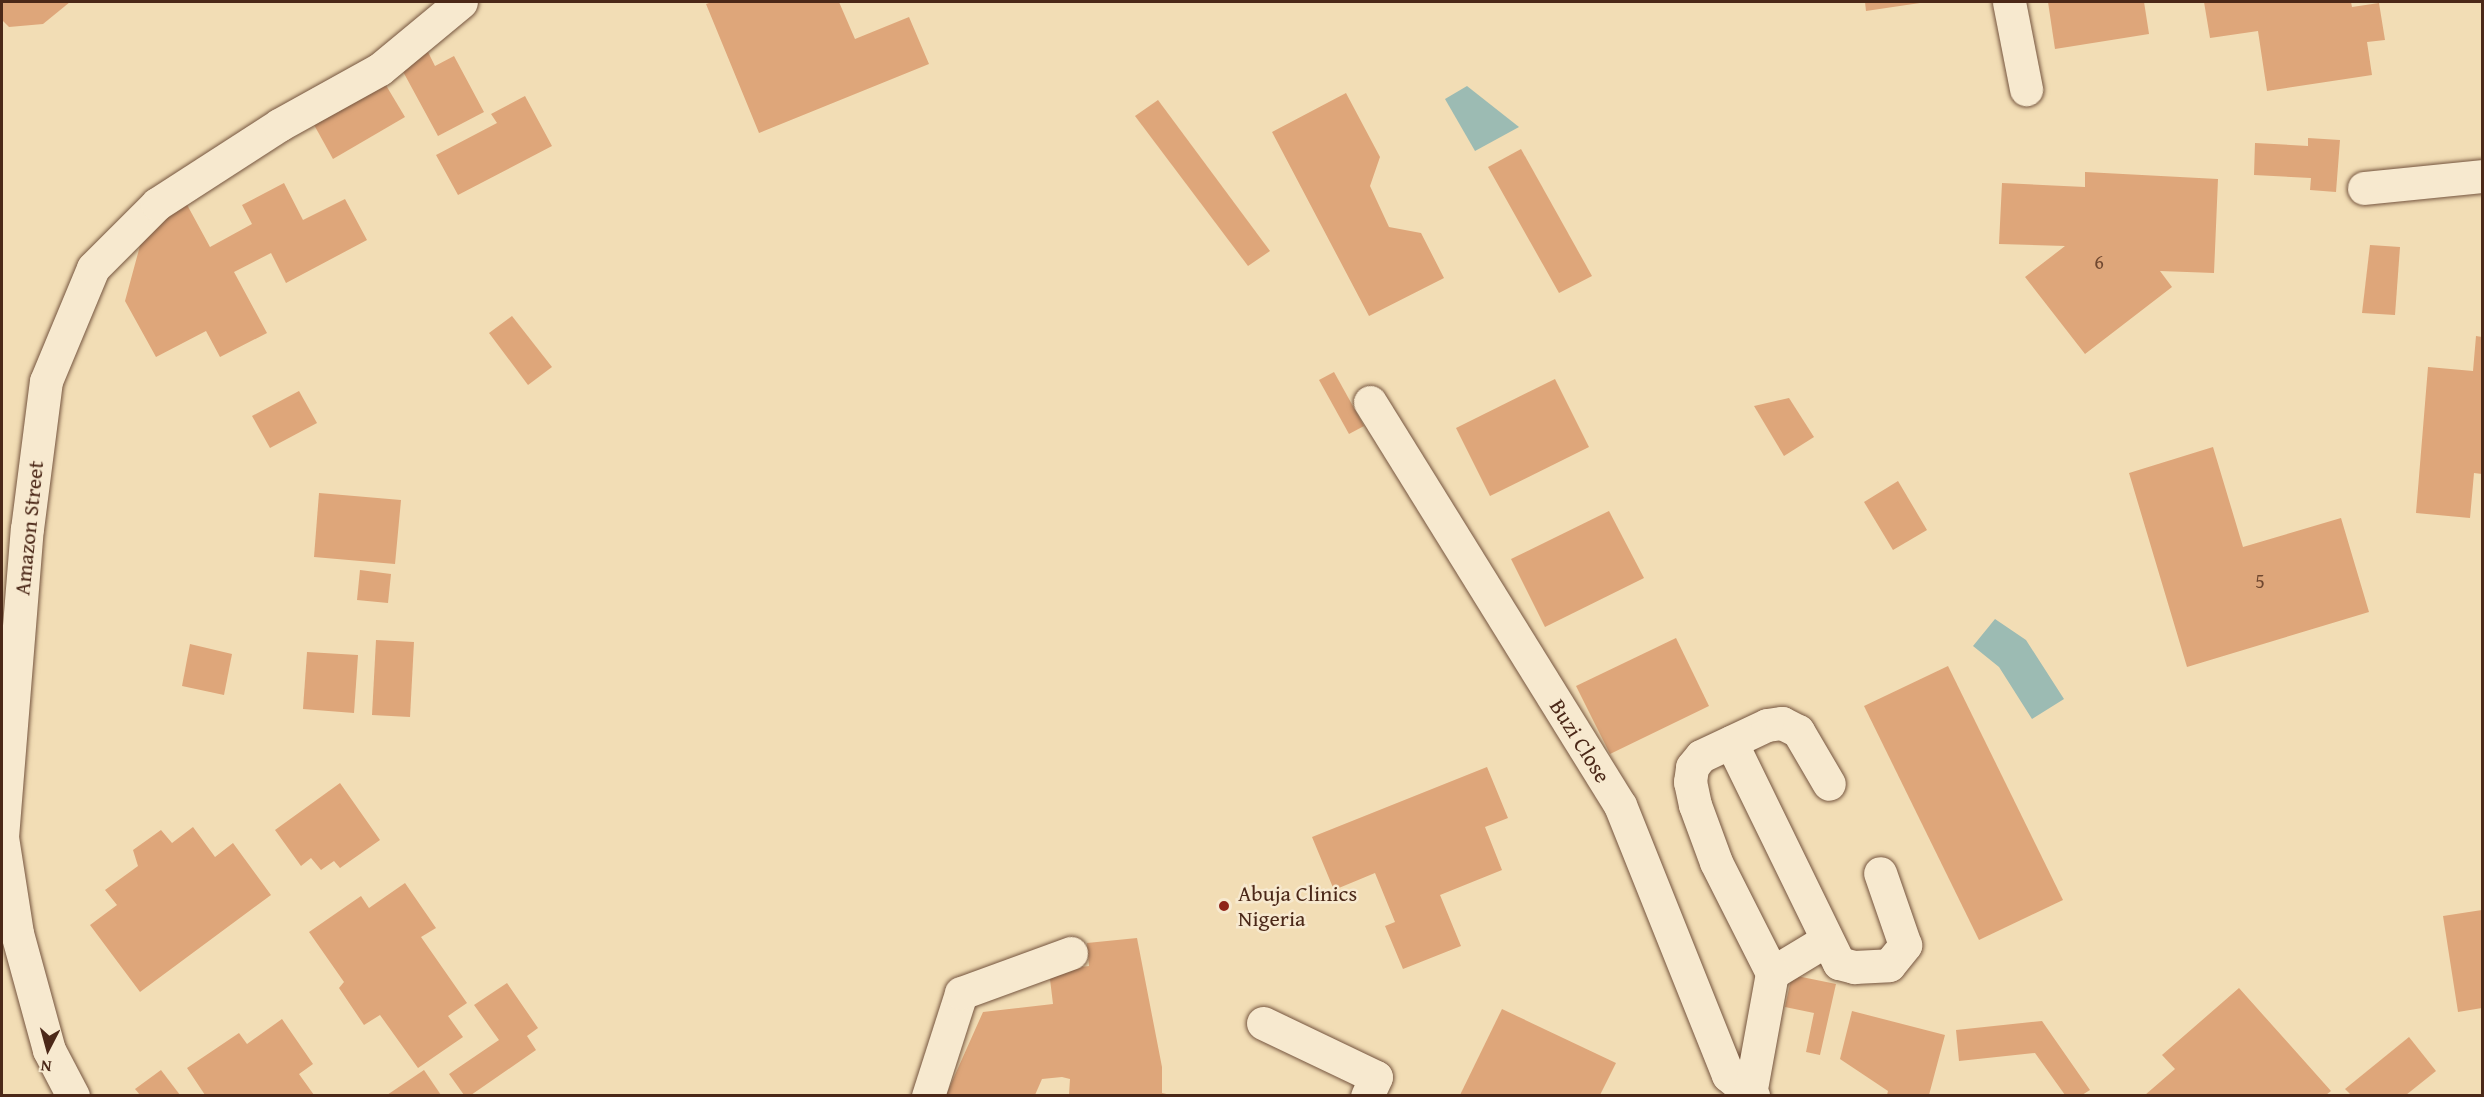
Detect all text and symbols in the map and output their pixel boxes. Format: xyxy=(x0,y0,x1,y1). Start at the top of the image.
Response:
house number: 6 xyxy=(2094,249,2104,273)
street label: Amazon Street xyxy=(9,459,49,597)
house number: 5 xyxy=(2255,568,2265,592)
street label: Buzi Close xyxy=(1544,694,1616,788)
place label: Abuja Clinics Nigeria xyxy=(1238,880,1357,932)
marker: Abuja Clinics Nigeria xyxy=(1215,897,1233,915)
north arrow xyxy=(18,1019,78,1079)
text: N xyxy=(40,1054,53,1079)

